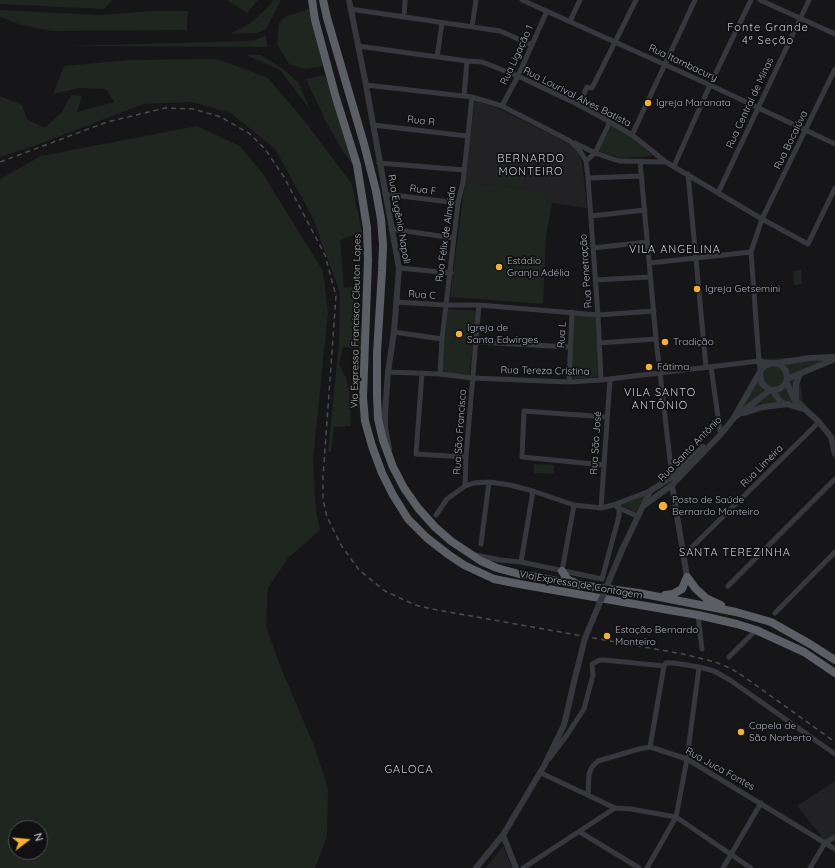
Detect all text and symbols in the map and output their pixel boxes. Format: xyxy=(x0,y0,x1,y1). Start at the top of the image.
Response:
district label: Fonte Grande 4ª Seção xyxy=(727,21,809,47)
street label: Rua Ligação 1 xyxy=(498,23,536,87)
street label: Rua Itambacury xyxy=(647,42,719,84)
street label: Rua Central de Minas xyxy=(724,56,776,150)
street label: Rua Lourival Alves Batista xyxy=(521,65,633,129)
place label: Igreja Maranata xyxy=(656,97,731,109)
marker: Igreja Maranata xyxy=(643,98,653,108)
street label: Rua Bocaiúva xyxy=(772,109,810,171)
street label: Rua R xyxy=(406,113,436,129)
district label: BERNARDO MONTEIRO xyxy=(497,152,565,178)
street label: Rua Eugênio Napoli xyxy=(385,173,413,265)
street label: Rua F xyxy=(409,182,437,198)
street label: Rua Félix de Almeida xyxy=(433,185,459,283)
street label: Rua Penetração xyxy=(577,233,595,309)
street label: Via Expressa Francisco Cleuton Lopes xyxy=(348,234,364,408)
district label: VILA ANGELINA xyxy=(629,243,721,257)
place label: Estádio Granja Adélia xyxy=(507,255,570,278)
marker: Estádio Granja Adélia xyxy=(494,262,504,272)
place label: Igreja Getsemini xyxy=(705,283,780,295)
marker: Igreja Getsemini xyxy=(692,284,702,294)
street label: Rua C xyxy=(408,288,436,302)
place label: Igreja de Santa Edwirges xyxy=(467,322,538,346)
street label: Rua L xyxy=(555,322,569,348)
marker: Igreja de Santa Edwirges xyxy=(454,329,464,339)
place label: Tradição xyxy=(673,336,714,348)
marker: Tradição xyxy=(660,337,670,347)
place label: Fátima xyxy=(657,361,689,373)
marker: Fátima xyxy=(644,362,654,372)
street label: Rua Tereza Cristina xyxy=(500,364,590,378)
district label: VILA SANTO ANTÔNIO xyxy=(624,386,696,412)
street label: Rua São Francisco xyxy=(451,389,469,475)
street label: Rua São José xyxy=(588,411,604,475)
street label: Rua Santo Antônio xyxy=(656,414,724,484)
street label: Rua Limeira xyxy=(738,442,786,490)
place label: Posto de Saúde Bernardo Monteiro xyxy=(672,494,759,518)
marker: Posto de Saúde Bernardo Monteiro xyxy=(657,500,669,512)
district label: SANTA TEREZINHA xyxy=(679,546,791,560)
street label: Via Expressa de Contagem xyxy=(519,568,643,602)
place label: Estação Bernardo Monteiro xyxy=(615,624,698,648)
marker: Estação Bernardo Monteiro xyxy=(602,631,612,641)
place label: Capela de São Norberto xyxy=(749,720,812,744)
marker: Capela de São Norberto xyxy=(736,727,746,737)
street label: Rua Juca Fontes xyxy=(683,745,757,793)
district label: GALOCA xyxy=(384,763,434,777)
north arrow xyxy=(8,820,48,860)
text: N xyxy=(31,831,46,843)

